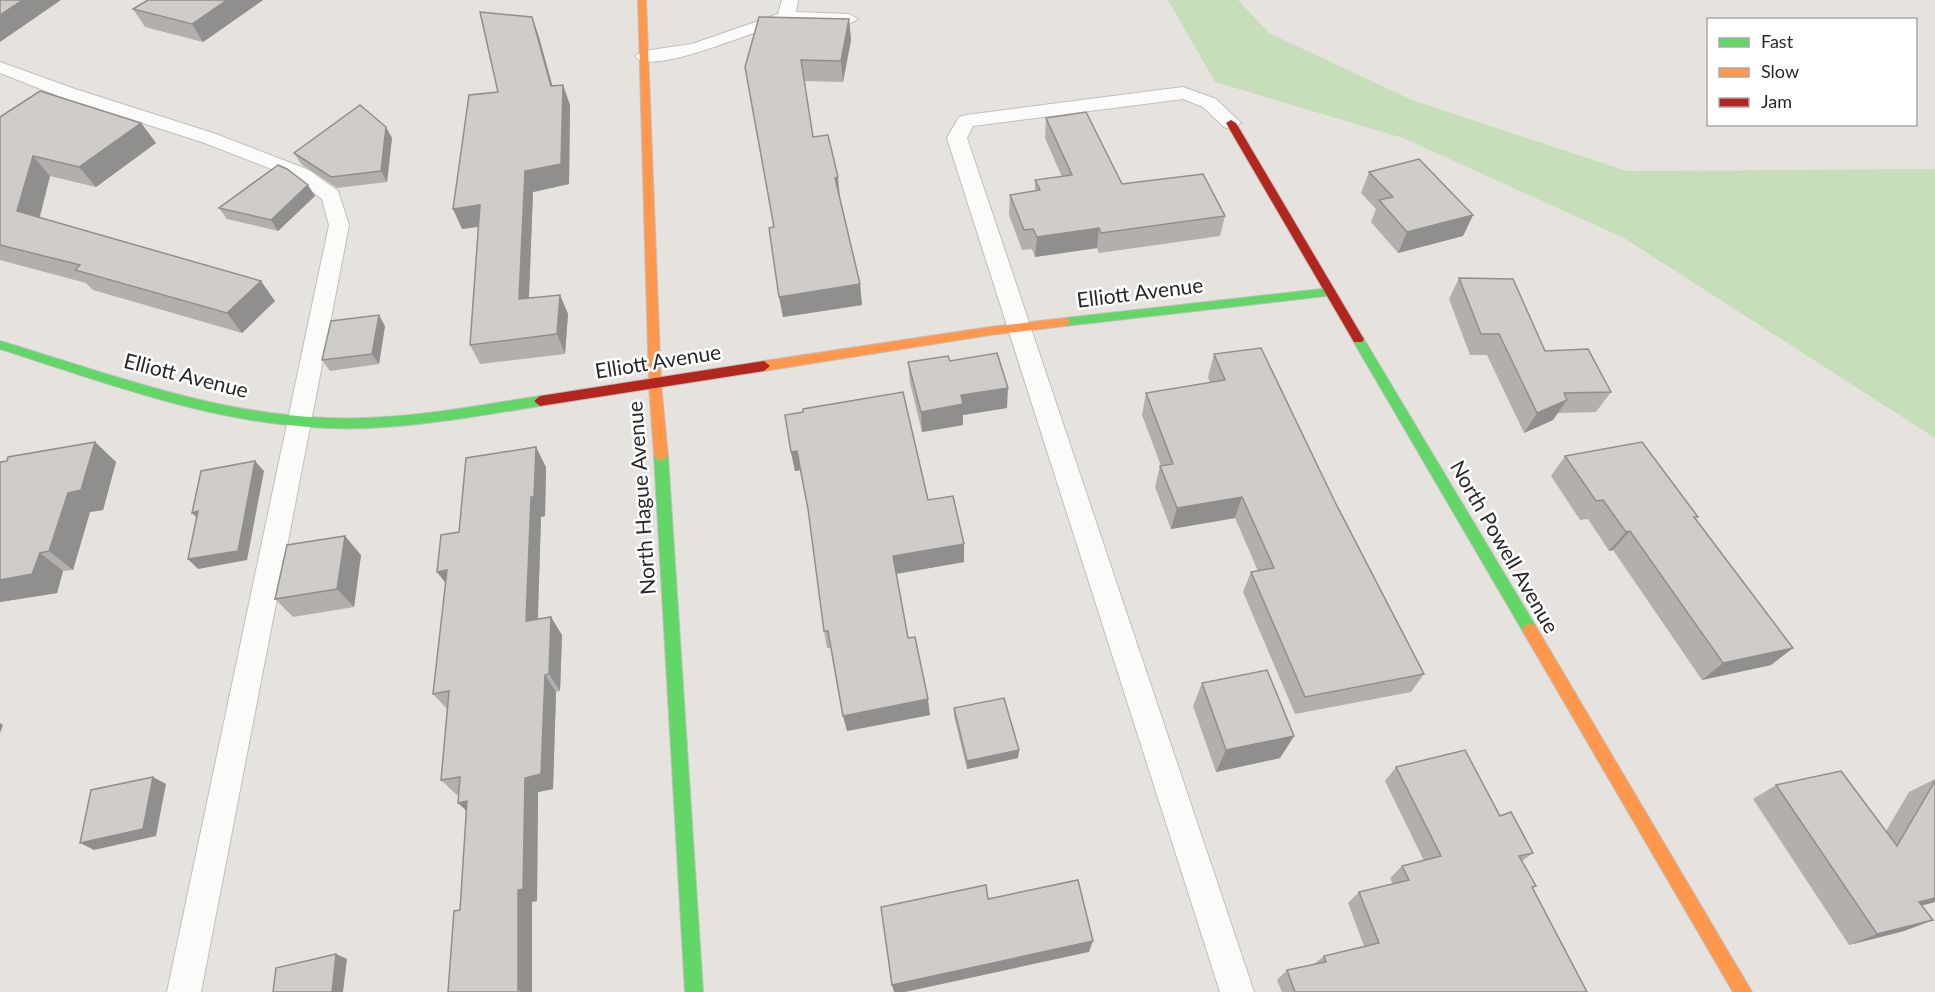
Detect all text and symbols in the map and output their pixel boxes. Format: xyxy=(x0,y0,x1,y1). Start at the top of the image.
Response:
legend xyxy=(1707,18,1917,126)
text: Fast xyxy=(1761,30,1794,52)
text: Slow xyxy=(1761,60,1799,82)
text: Jam xyxy=(1761,90,1792,112)
street label: Elliott Avenue xyxy=(1075,271,1204,312)
street label: Elliott Avenue xyxy=(593,338,723,383)
street label: Elliott Avenue xyxy=(122,347,251,402)
street label: North Hague Avenue xyxy=(621,400,660,596)
street label: North Powell Avenue xyxy=(1446,455,1565,637)

